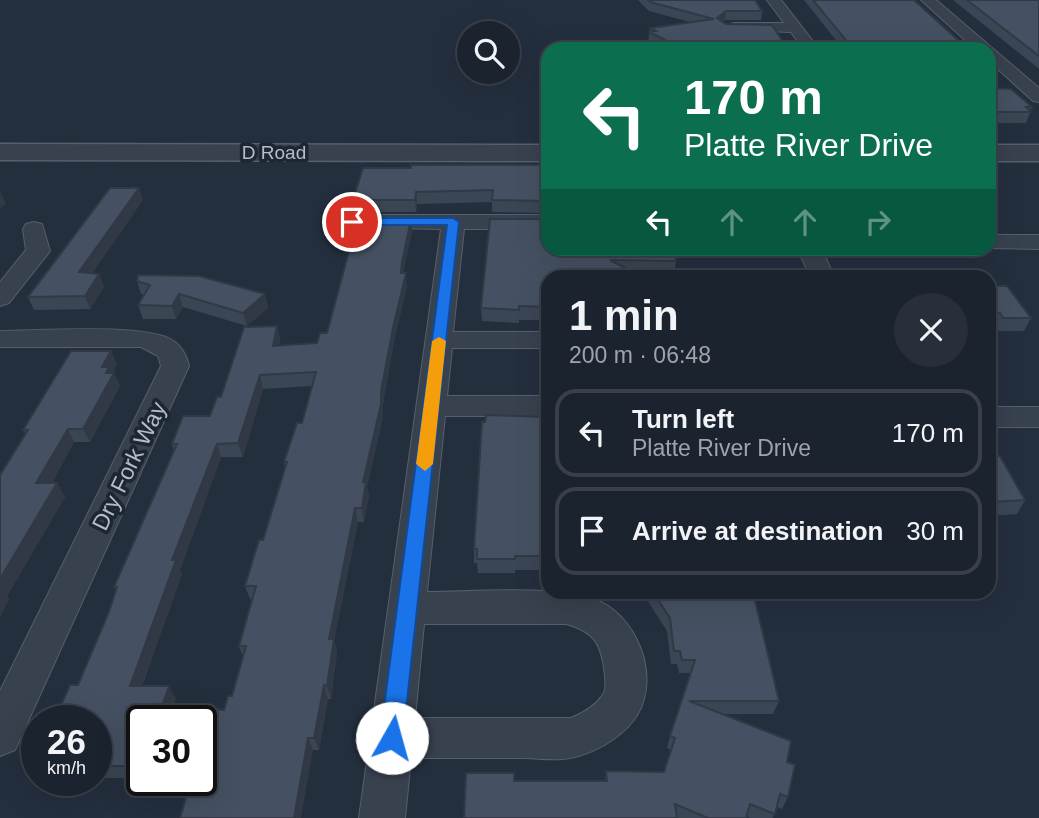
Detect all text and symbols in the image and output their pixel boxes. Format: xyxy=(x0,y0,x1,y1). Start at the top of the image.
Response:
map controls xyxy=(457,21,520,84)
button: search xyxy=(457,21,520,84)
icon: left xyxy=(569,70,660,161)
text: 170 m xyxy=(684,70,823,124)
text: Platte River Drive xyxy=(684,127,933,163)
street label: D Road xyxy=(242,142,306,163)
pin xyxy=(322,192,382,252)
icon: arrive xyxy=(333,203,371,241)
icon: left xyxy=(640,203,678,241)
icon: ahead xyxy=(713,203,751,241)
icon: ahead xyxy=(786,203,824,241)
icon: right xyxy=(859,203,897,241)
text: 1 min xyxy=(569,292,679,339)
button: close xyxy=(894,293,968,367)
text: 200 m · 06:48 xyxy=(569,342,711,368)
street label: Dry Fork Way xyxy=(87,397,172,534)
text: Turn left xyxy=(632,404,734,434)
icon: left xyxy=(573,414,611,452)
text: 170 m xyxy=(892,418,964,448)
text: Platte River Drive xyxy=(632,435,811,461)
icon: arrive xyxy=(573,512,611,550)
text: Arrive at destination xyxy=(632,516,883,546)
text: 30 m xyxy=(906,516,964,546)
position arrow xyxy=(355,701,429,775)
speed limit sign: 30 xyxy=(126,705,217,796)
text: 26 xyxy=(47,722,86,761)
text: km/h xyxy=(47,758,86,778)

